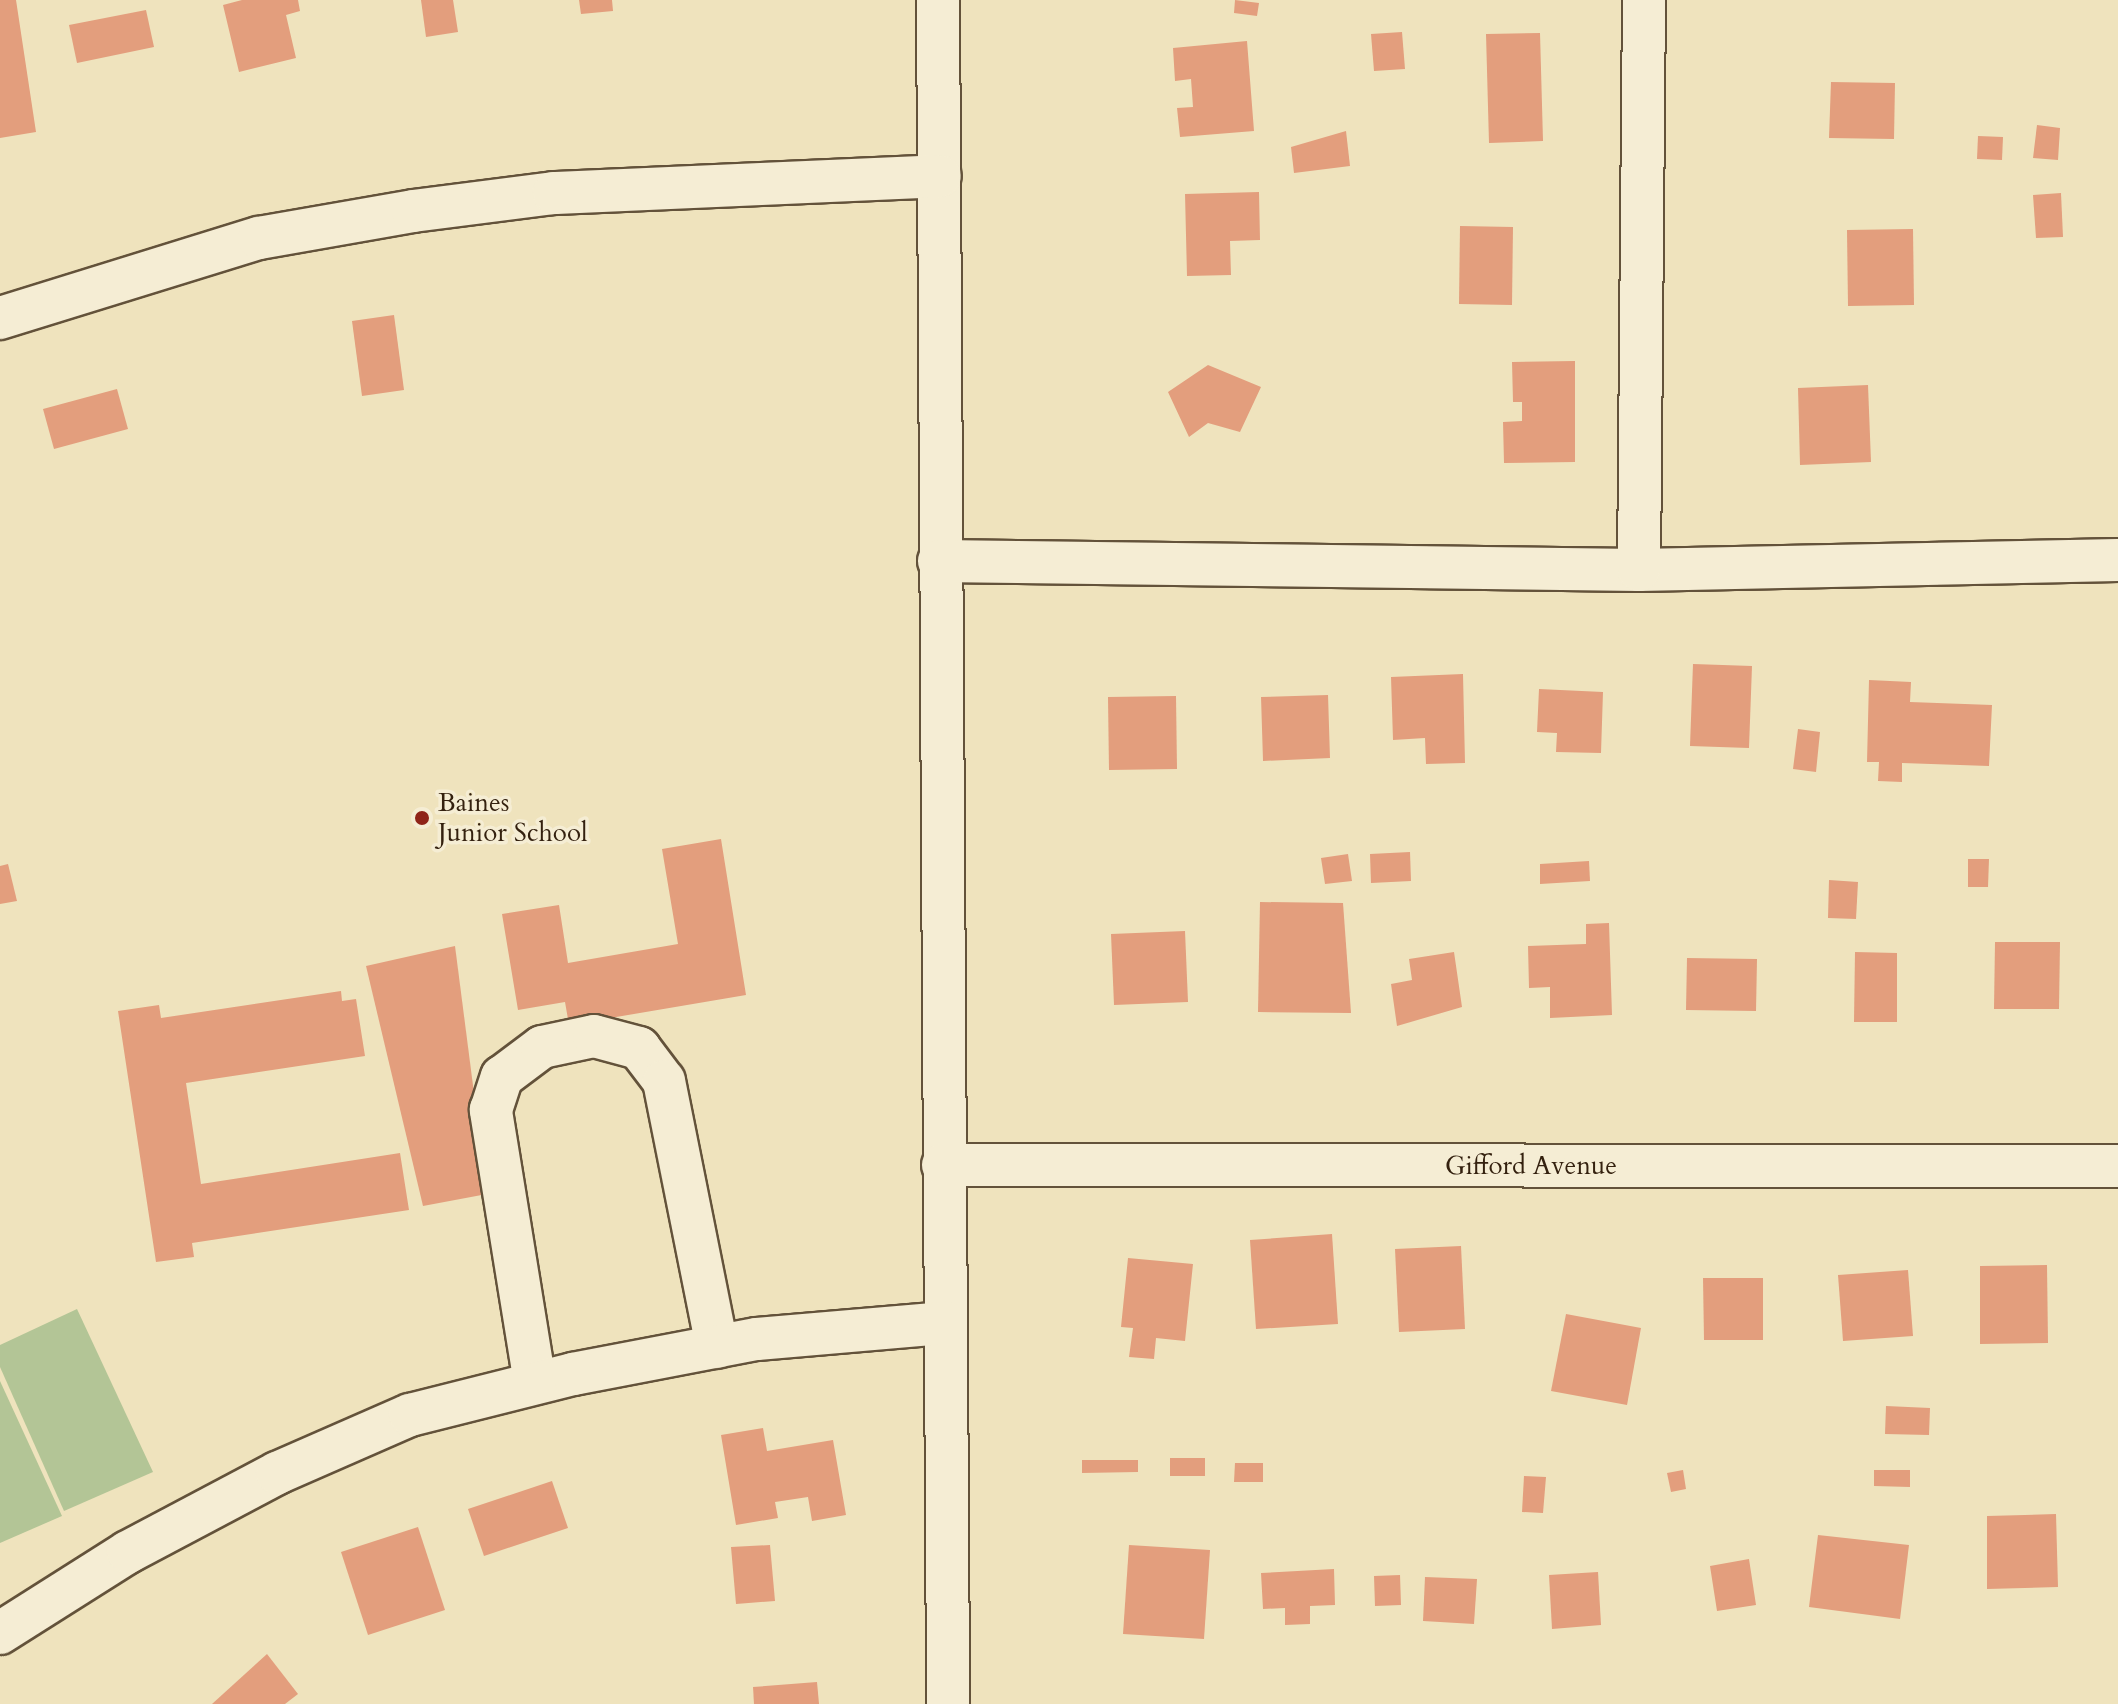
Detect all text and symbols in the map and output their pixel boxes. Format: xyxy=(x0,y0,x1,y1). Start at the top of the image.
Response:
place label: Baines Junior School xyxy=(438,787,588,848)
marker: Baines Junior School xyxy=(413,809,431,827)
street label: Gifford Avenue xyxy=(1445,1150,1617,1182)

